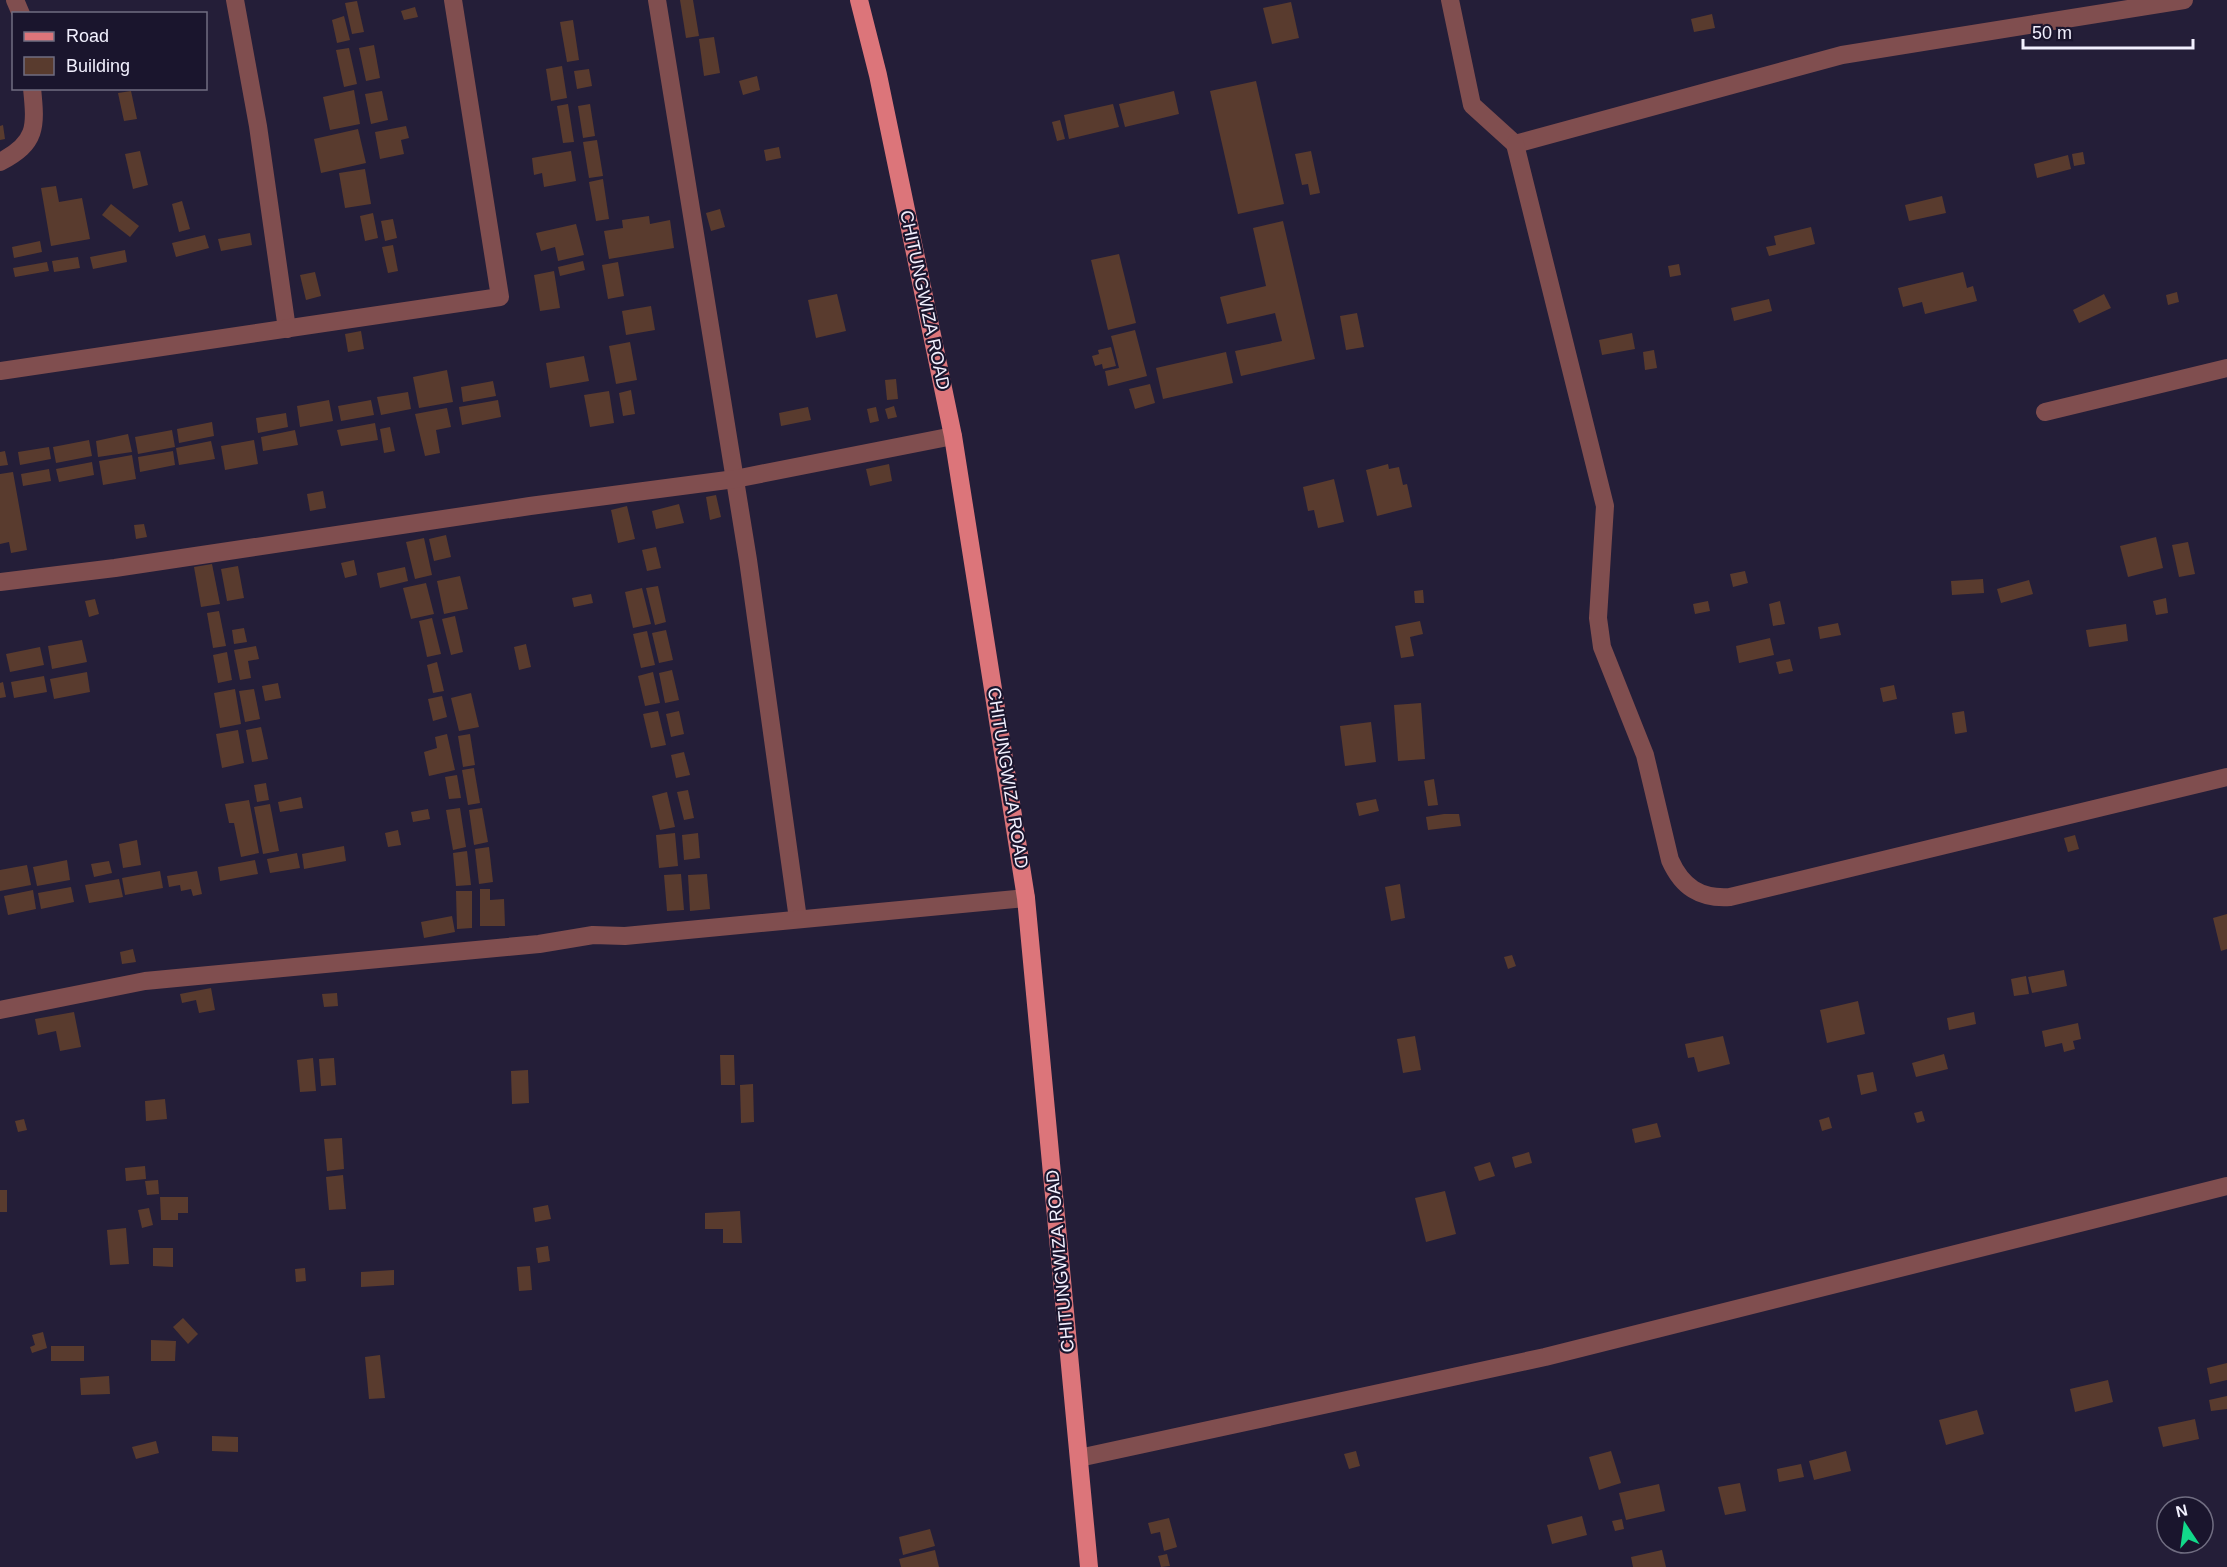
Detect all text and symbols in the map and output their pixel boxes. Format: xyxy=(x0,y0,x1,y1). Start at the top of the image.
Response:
legend xyxy=(12,12,207,90)
scale bar xyxy=(2023,12,2192,50)
text: 50 m xyxy=(2032,23,2072,43)
text: Road xyxy=(66,26,109,46)
text: Building xyxy=(66,56,130,76)
street label: CHITUNGWIZA ROAD xyxy=(896,208,954,392)
street label: CHITUNGWIZA ROAD xyxy=(984,686,1032,870)
street label: CHITUNGWIZA ROAD xyxy=(1042,1169,1078,1353)
north arrow xyxy=(2155,1495,2215,1555)
text: N xyxy=(2174,1501,2189,1520)

